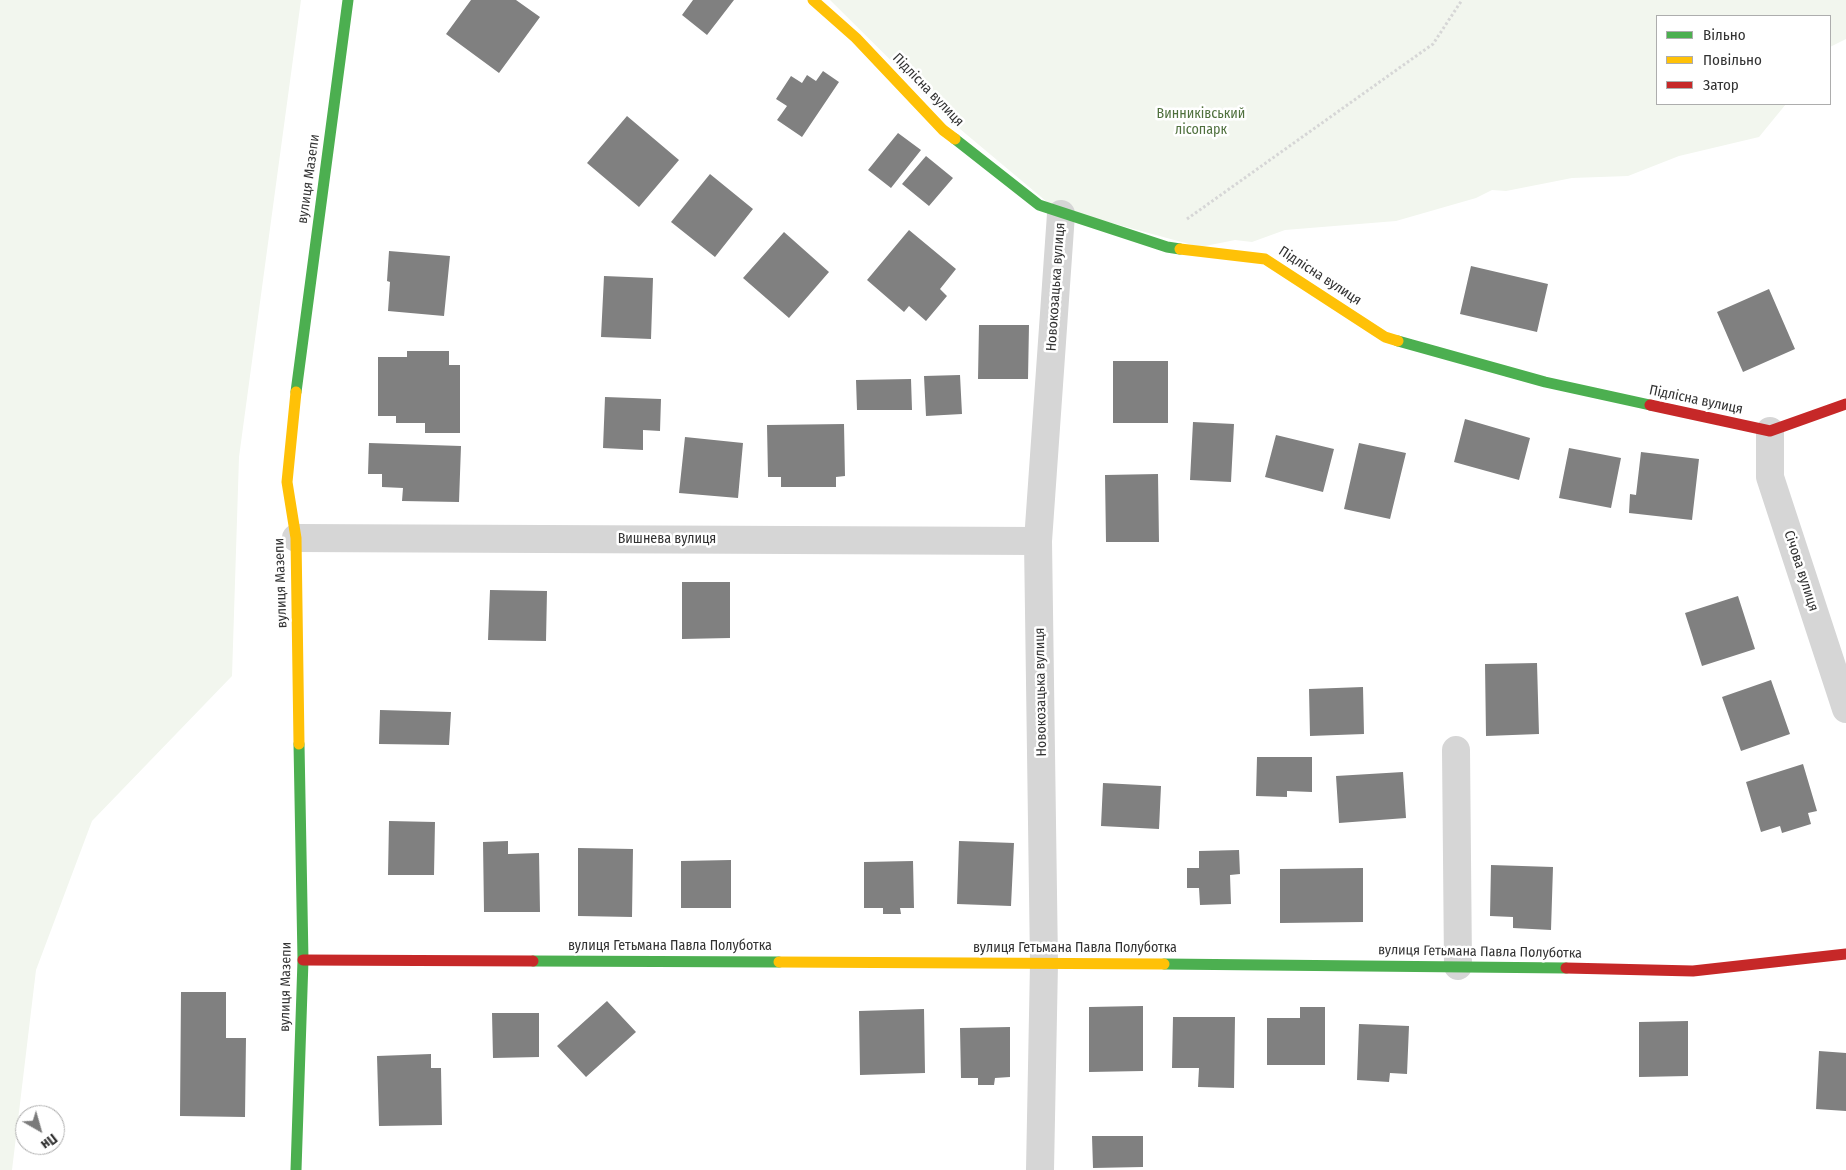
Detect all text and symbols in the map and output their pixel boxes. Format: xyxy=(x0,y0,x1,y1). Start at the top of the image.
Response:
legend xyxy=(1656,15,1831,105)
text: Вільно xyxy=(1703,26,1746,44)
street label: Підлісна вулиця xyxy=(889,50,967,130)
text: Повільно xyxy=(1703,51,1762,69)
text: Затор xyxy=(1703,76,1739,94)
park label: Винниківський лісопарк xyxy=(1157,106,1245,138)
street label: вулиця Мазепи xyxy=(294,133,324,225)
street label: Новокозацька вулиця xyxy=(1043,222,1069,352)
street label: Підлісна вулиця xyxy=(1275,243,1365,309)
street label: Підлісна вулиця xyxy=(1648,382,1744,418)
street label: Січова вулиця xyxy=(1780,528,1822,614)
street label: Вишнева вулиця xyxy=(618,531,716,547)
street label: вулиця Мазепи xyxy=(271,538,291,628)
street label: Новокозацька вулиця xyxy=(1031,627,1051,757)
street label: вулиця Гетьмана Павла Полуботка xyxy=(568,938,772,954)
street label: вулиця Гетьмана Павла Полуботка xyxy=(973,940,1177,956)
street label: вулиця Мазепи xyxy=(277,942,295,1032)
street label: вулиця Гетьмана Павла Полуботка xyxy=(1378,942,1582,962)
north arrow xyxy=(15,1105,65,1155)
text: Пн xyxy=(37,1130,60,1153)

